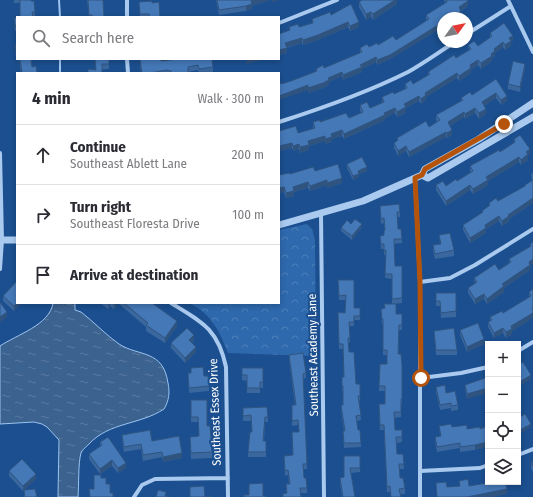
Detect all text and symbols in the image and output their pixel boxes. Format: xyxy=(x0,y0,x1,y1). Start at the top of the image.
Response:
north arrow xyxy=(437,12,473,48)
search box xyxy=(16,16,280,60)
icon: search xyxy=(30,27,52,49)
text: Search here xyxy=(62,29,134,47)
text: 4 min xyxy=(32,88,71,109)
text: Walk · 300 m xyxy=(198,91,264,106)
route end xyxy=(495,115,513,133)
text: Continue xyxy=(70,138,126,156)
icon: ahead xyxy=(32,144,54,166)
text: 200 m xyxy=(232,147,264,162)
text: Southeast Ablett Lane xyxy=(70,156,187,171)
text: Turn right xyxy=(70,198,131,216)
icon: right xyxy=(32,204,54,226)
text: 100 m xyxy=(232,207,264,222)
text: Southeast Floresta Drive xyxy=(70,216,200,231)
icon: arrive xyxy=(32,264,54,286)
text: Arrive at destination xyxy=(70,266,198,284)
street label: Southeast Academy Lane xyxy=(305,294,321,416)
map controls xyxy=(485,341,521,485)
button: + xyxy=(485,341,521,377)
street label: Southeast Essex Drive xyxy=(206,358,224,466)
route start xyxy=(412,369,430,387)
button: − xyxy=(485,377,521,413)
button: locate xyxy=(485,413,521,449)
button: layers xyxy=(485,449,521,485)

